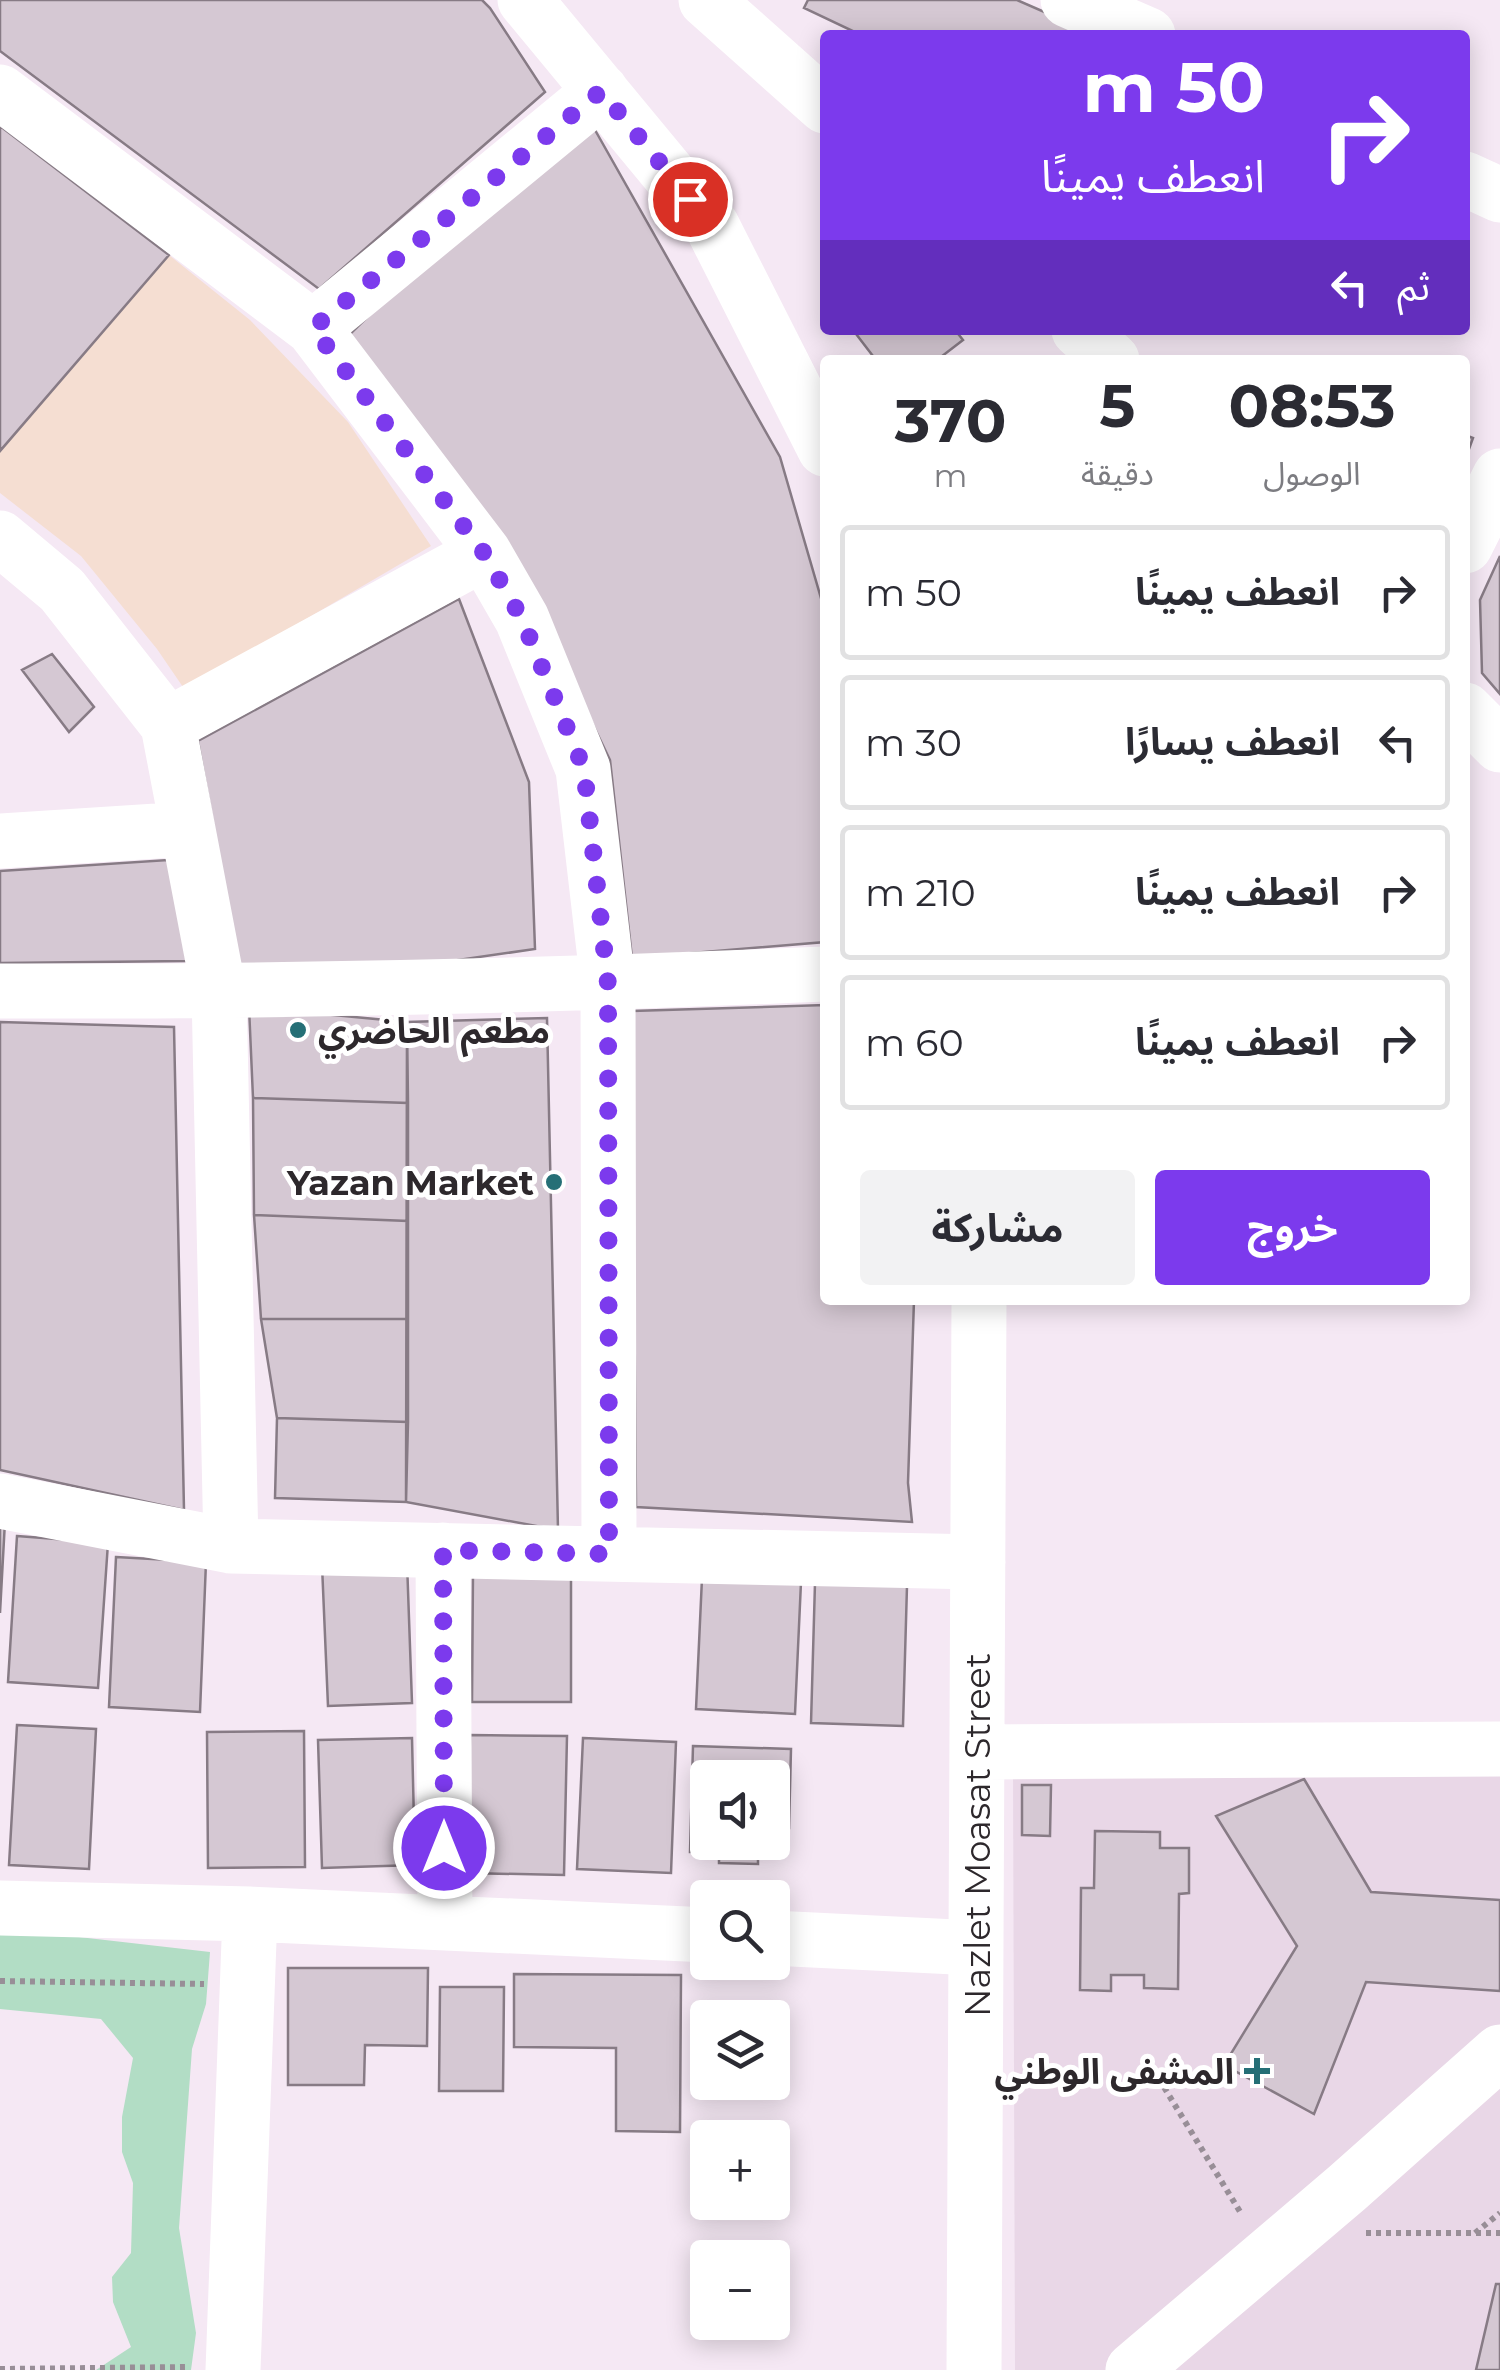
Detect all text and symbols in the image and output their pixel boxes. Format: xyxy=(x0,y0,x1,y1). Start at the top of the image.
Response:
text: 50 m xyxy=(1083,44,1265,130)
icon: right xyxy=(1300,70,1430,200)
text: انعطف يمينًا xyxy=(1041,148,1265,203)
pin xyxy=(648,157,733,242)
icon: arrive xyxy=(663,172,718,227)
icon: left xyxy=(1322,260,1377,315)
text: ثم xyxy=(1397,263,1430,310)
text: 5 xyxy=(1100,369,1135,442)
text: 08:53 xyxy=(1228,369,1395,442)
text: 370 xyxy=(895,384,1006,457)
text: دقيقة xyxy=(1081,454,1154,493)
text: الوصول xyxy=(1263,454,1361,493)
text: m xyxy=(934,456,967,495)
icon: right xyxy=(1370,565,1425,620)
text: انعطف يمينًا xyxy=(1135,568,1340,615)
text: 50 m xyxy=(865,569,962,616)
icon: left xyxy=(1370,715,1425,770)
text: انعطف يسارًا xyxy=(1125,718,1340,765)
text: 30 m xyxy=(865,719,962,766)
icon: right xyxy=(1370,865,1425,920)
text: انعطف يمينًا xyxy=(1135,868,1340,915)
text: 210 m xyxy=(865,869,976,916)
place label: مطعم الحاضري xyxy=(318,1009,550,1059)
icon: right xyxy=(1370,1015,1425,1070)
text: انعطف يمينًا xyxy=(1135,1018,1340,1065)
marker: مطعم الحاضري xyxy=(287,1019,309,1041)
text: 60 m xyxy=(865,1019,964,1066)
place label: Yazan Market xyxy=(286,1161,534,1204)
button: مشاركة xyxy=(860,1170,1135,1285)
button: خروج xyxy=(1155,1170,1430,1285)
marker: Yazan Market xyxy=(543,1171,565,1193)
street label: Nazlet Moasat Street xyxy=(956,1653,999,2017)
map controls xyxy=(690,1760,790,2340)
button: sound xyxy=(690,1760,790,1860)
position arrow xyxy=(392,1796,496,1900)
button: search xyxy=(690,1880,790,1980)
button: layers xyxy=(690,2000,790,2100)
place label: المشفى الوطني xyxy=(995,2050,1234,2100)
marker: المشفى الوطني xyxy=(1244,2058,1270,2084)
button: + xyxy=(690,2120,790,2220)
button: − xyxy=(690,2240,790,2340)

